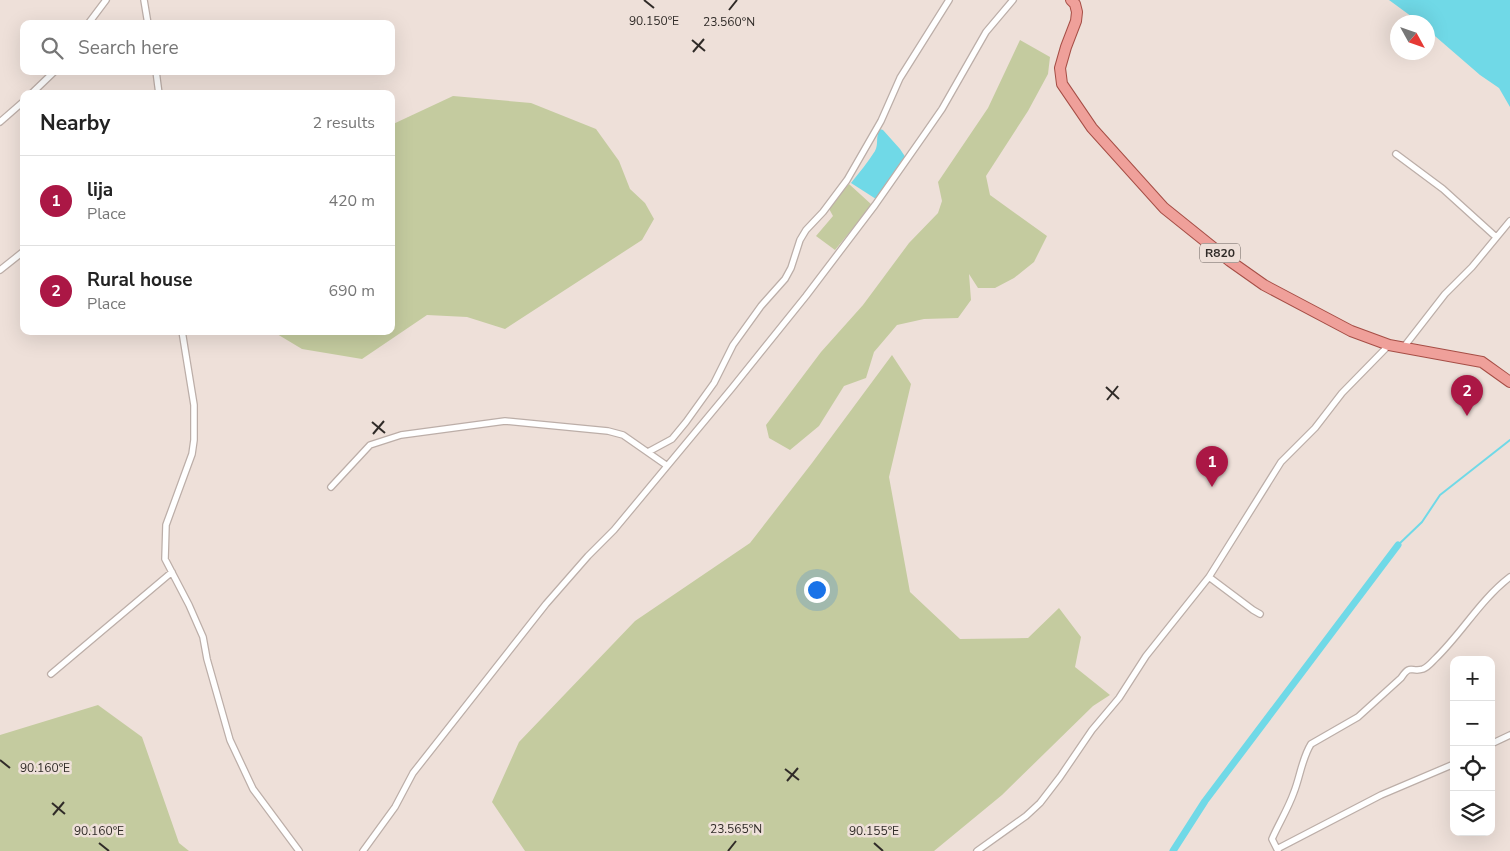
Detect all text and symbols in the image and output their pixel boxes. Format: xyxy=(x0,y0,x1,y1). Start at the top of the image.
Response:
text: 90.150°E xyxy=(629,13,679,29)
text: 23.560°N xyxy=(703,14,755,30)
north arrow xyxy=(1390,15,1435,60)
search box xyxy=(20,20,395,75)
icon: search xyxy=(38,34,66,62)
text: Search here xyxy=(78,35,179,61)
text: Nearby xyxy=(40,109,110,137)
text: 2 results xyxy=(313,112,375,134)
text: lija xyxy=(87,177,113,203)
text: 1 xyxy=(51,190,61,212)
text: 420 m xyxy=(328,190,375,212)
text: Place xyxy=(87,203,126,225)
road number: R820 xyxy=(1200,244,1240,262)
text: Rural house xyxy=(87,267,193,293)
text: 2 xyxy=(51,280,61,302)
text: 690 m xyxy=(328,280,375,302)
text: Place xyxy=(87,293,126,315)
pin: 2 xyxy=(1451,375,1483,416)
pin: 1 xyxy=(1196,446,1228,487)
your location xyxy=(804,577,830,603)
map controls xyxy=(1450,656,1495,836)
button: + xyxy=(1450,656,1495,701)
button: − xyxy=(1450,701,1495,746)
button: locate xyxy=(1450,746,1495,791)
text: 90.160°E xyxy=(20,760,70,776)
button: layers xyxy=(1450,791,1495,836)
text: 23.565°N xyxy=(710,821,762,837)
text: 90.160°E xyxy=(74,823,124,839)
text: 90.155°E xyxy=(849,823,899,839)

